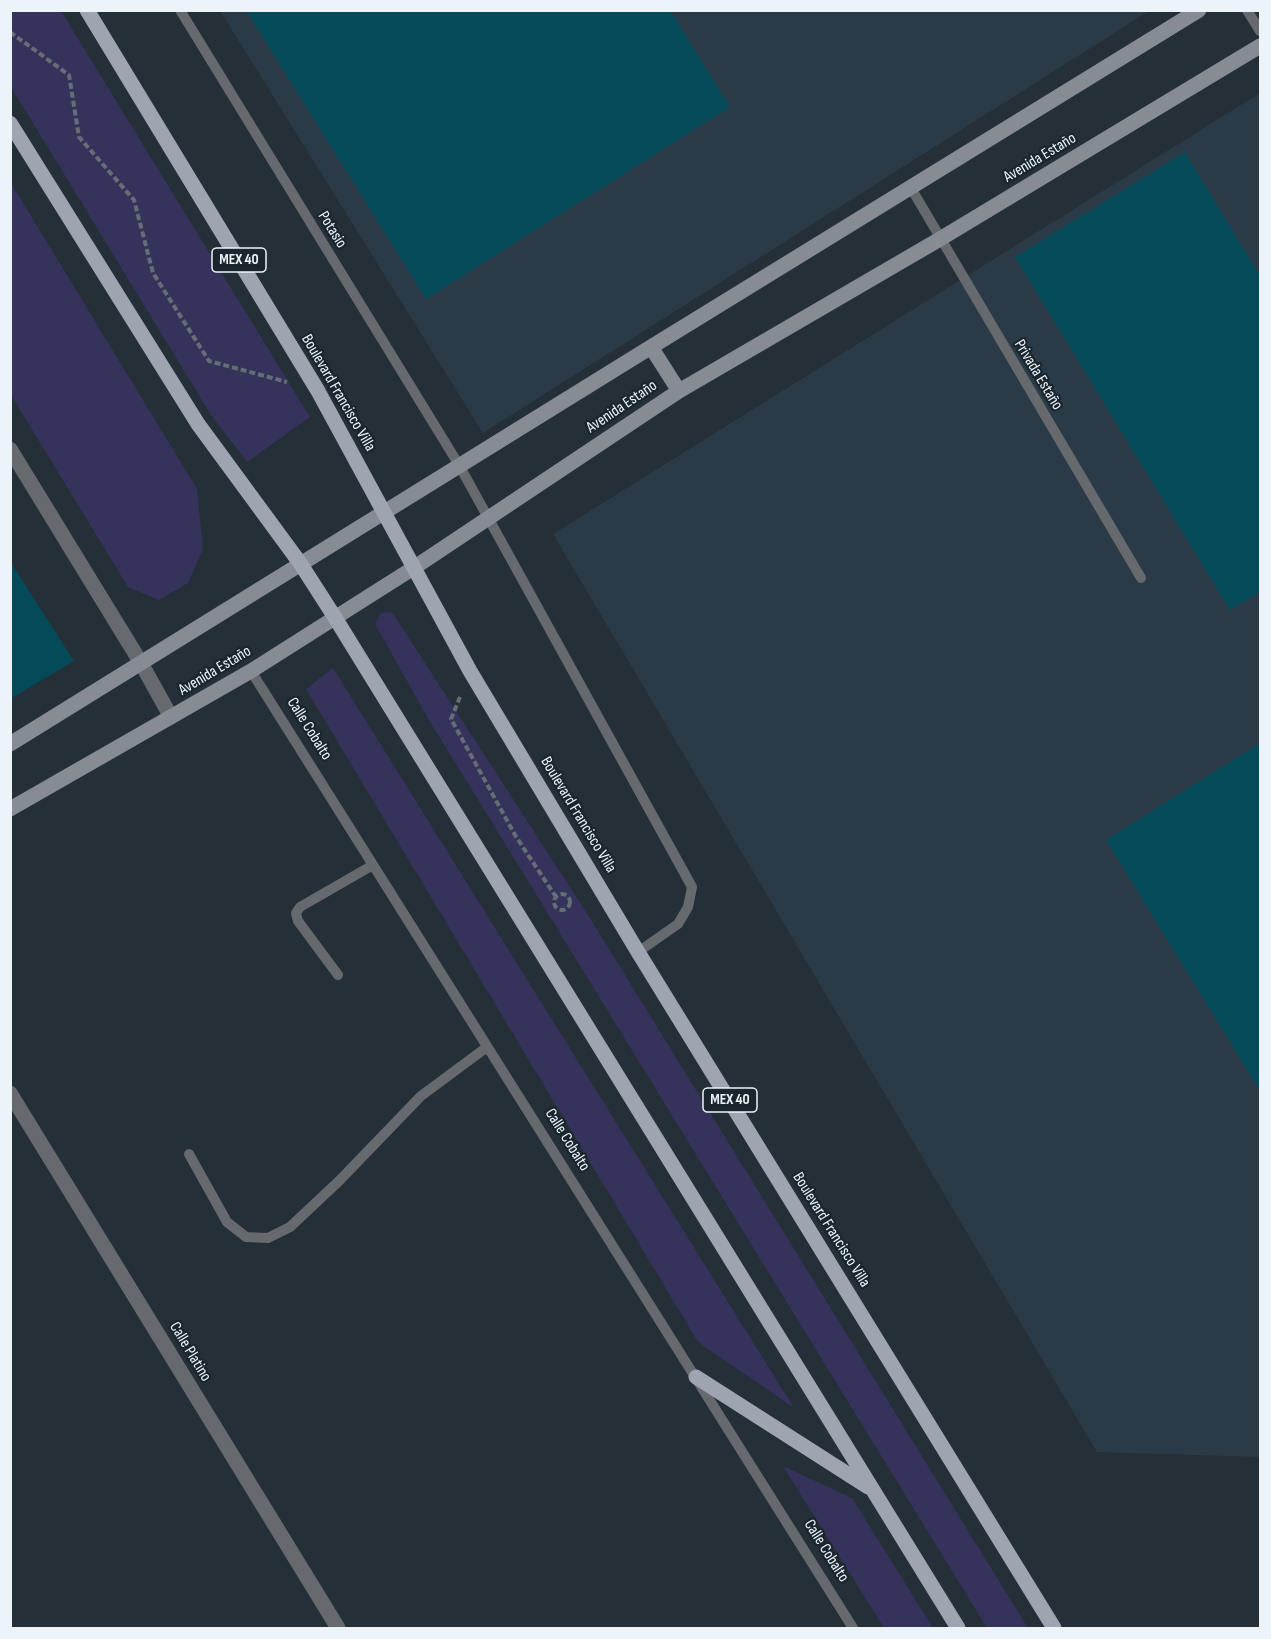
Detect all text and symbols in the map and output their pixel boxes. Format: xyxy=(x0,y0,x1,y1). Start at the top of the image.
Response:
street label: Avenida Estaño xyxy=(1000,129,1080,187)
street label: Potasio xyxy=(313,208,351,252)
road number: MEX 40 xyxy=(212,248,266,272)
street label: Boulevard Francisco Villa xyxy=(297,331,379,455)
street label: Privada Estaño xyxy=(1010,336,1066,414)
street label: Avenida Estaño xyxy=(583,376,661,438)
street label: Avenida Estaño xyxy=(175,642,255,700)
street label: Calle Cobalto xyxy=(282,694,336,764)
street label: Boulevard Francisco Villa xyxy=(536,754,620,876)
road number: MEX 40 xyxy=(703,1088,757,1112)
street label: Calle Cobalto xyxy=(540,1105,594,1175)
street label: Boulevard Francisco Villa xyxy=(788,1169,874,1291)
street label: Calle Platino xyxy=(165,1319,215,1385)
street label: Calle Cobalto xyxy=(799,1516,853,1586)

